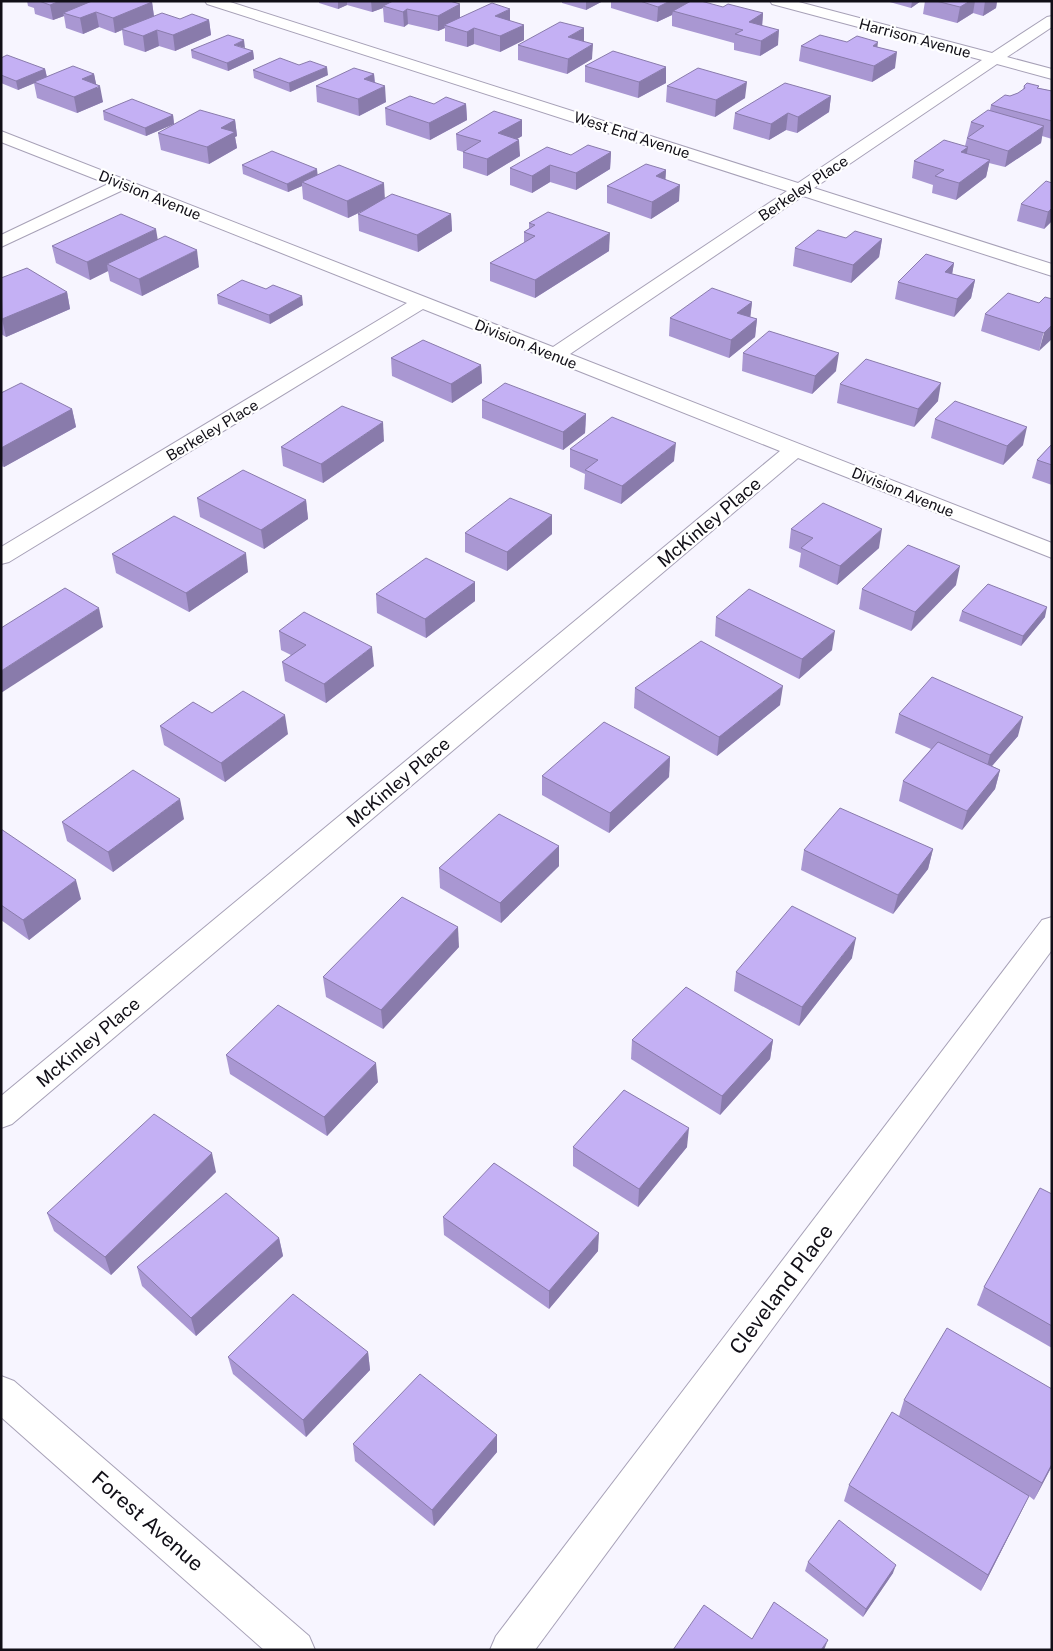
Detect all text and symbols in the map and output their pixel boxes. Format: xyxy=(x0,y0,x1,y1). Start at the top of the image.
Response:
street label: Harrison Avenue xyxy=(857,15,973,61)
street label: West End Avenue xyxy=(572,108,692,162)
street label: Berkeley Place xyxy=(755,152,851,224)
street label: Division Avenue xyxy=(96,167,204,223)
street label: Division Avenue xyxy=(472,316,580,372)
street label: Berkeley Place xyxy=(163,396,261,464)
street label: Division Avenue xyxy=(849,464,957,520)
street label: McKinley Place xyxy=(653,473,765,571)
street label: McKinley Place xyxy=(342,733,454,831)
street label: McKinley Place xyxy=(32,993,144,1091)
street label: Cleveland Place xyxy=(724,1219,838,1359)
street label: Forest Avenue xyxy=(87,1466,209,1576)

